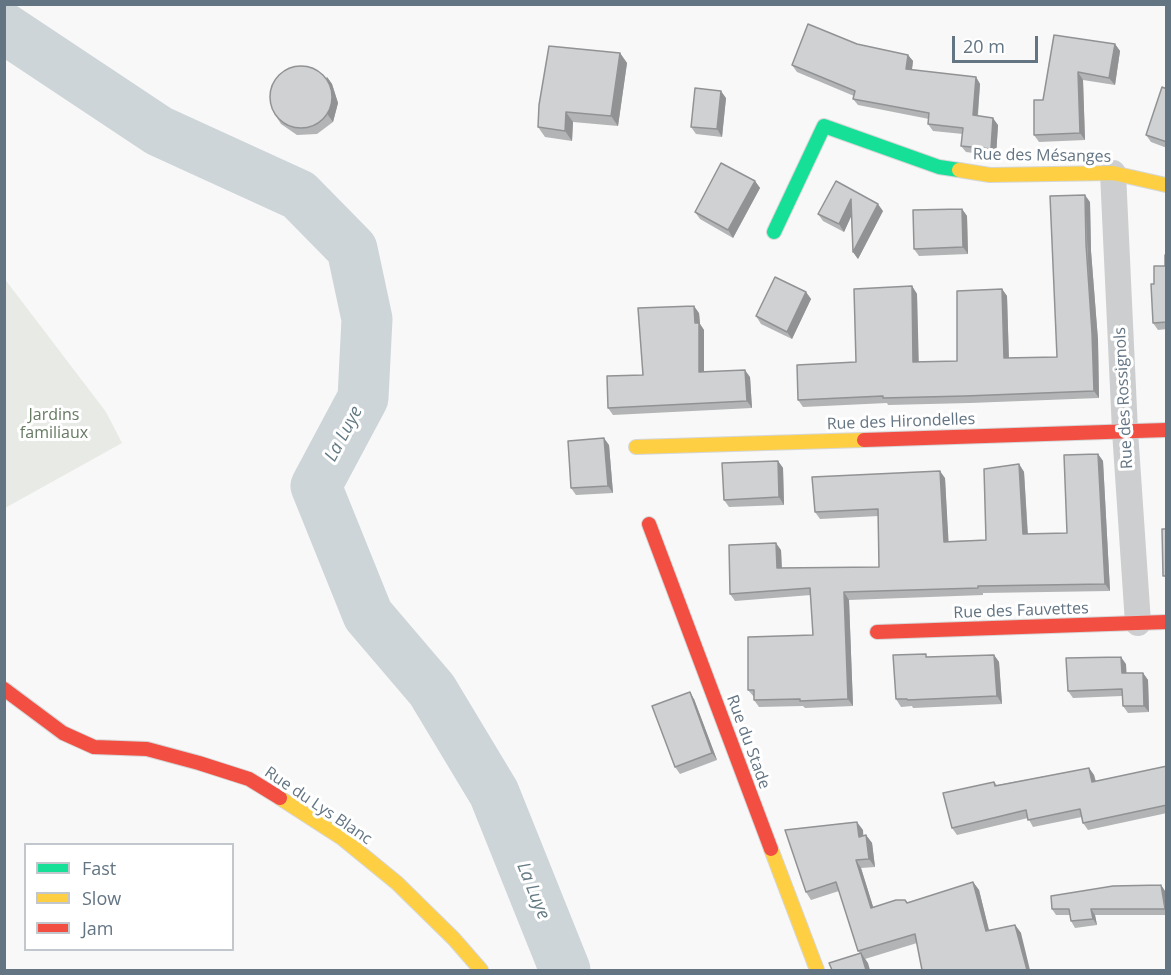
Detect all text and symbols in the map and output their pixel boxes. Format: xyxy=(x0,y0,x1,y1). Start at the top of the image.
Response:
scale bar xyxy=(955,24,1040,62)
text: 20 m xyxy=(963,34,1005,58)
street label: Rue des Mésanges xyxy=(973,145,1111,167)
street label: Rue des Rossignols xyxy=(1111,327,1137,469)
water label: La Luye xyxy=(320,403,368,465)
park label: Jardins familiaux xyxy=(20,405,88,443)
street label: Rue des Hirondelles xyxy=(826,410,976,434)
street label: Rue des Fauvettes xyxy=(953,599,1089,623)
street label: Rue du Stade xyxy=(722,692,774,792)
street label: Rue du Lys Blanc xyxy=(261,763,375,849)
legend xyxy=(24,843,234,951)
text: Fast xyxy=(82,856,116,880)
water label: La Luye xyxy=(512,859,554,923)
text: Slow xyxy=(82,886,121,910)
text: Jam xyxy=(82,916,114,940)

